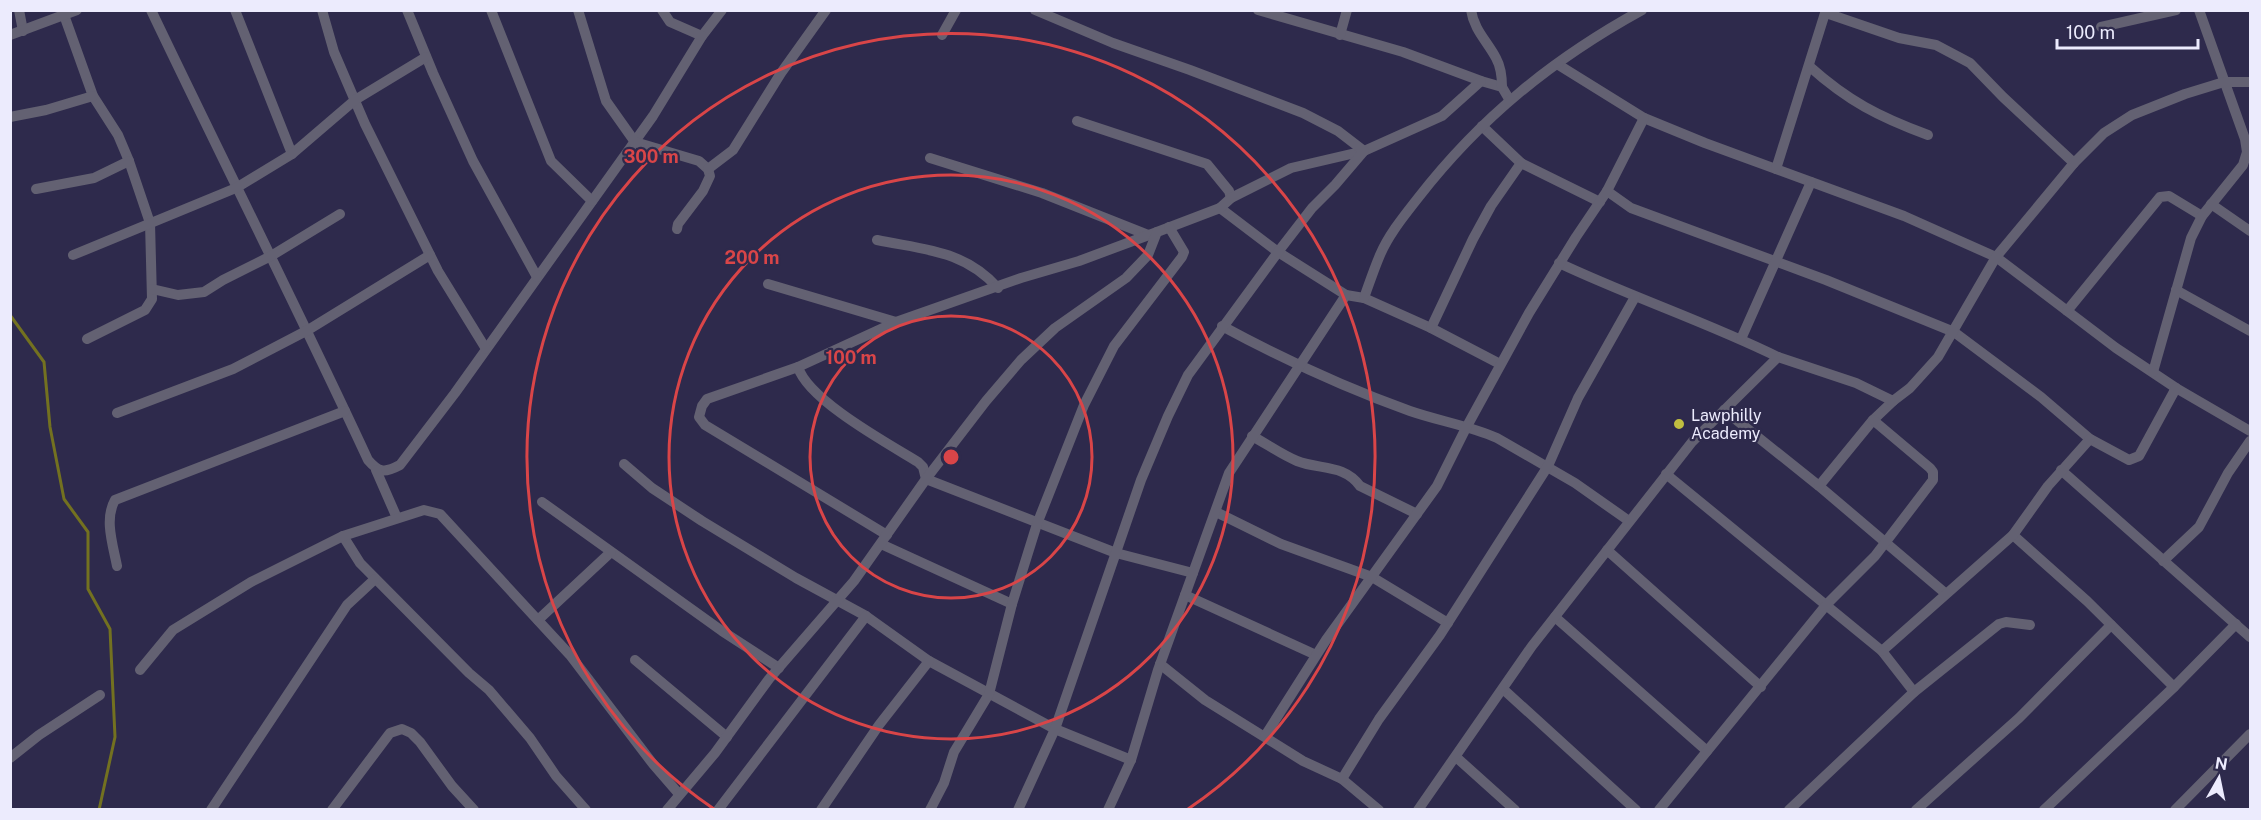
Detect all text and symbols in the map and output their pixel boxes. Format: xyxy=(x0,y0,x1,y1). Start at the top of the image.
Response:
scale bar xyxy=(2057,12,2198,50)
text: 100 m xyxy=(2066,22,2115,43)
text: 300 m xyxy=(623,146,679,167)
text: 200 m xyxy=(725,247,779,268)
text: 100 m xyxy=(825,347,877,368)
place label: Lawphilly Academy xyxy=(1691,406,1762,443)
marker: Lawphilly Academy xyxy=(1672,417,1686,431)
centre of rings xyxy=(941,447,961,467)
north arrow xyxy=(2189,748,2249,808)
text: N xyxy=(2214,753,2229,774)

